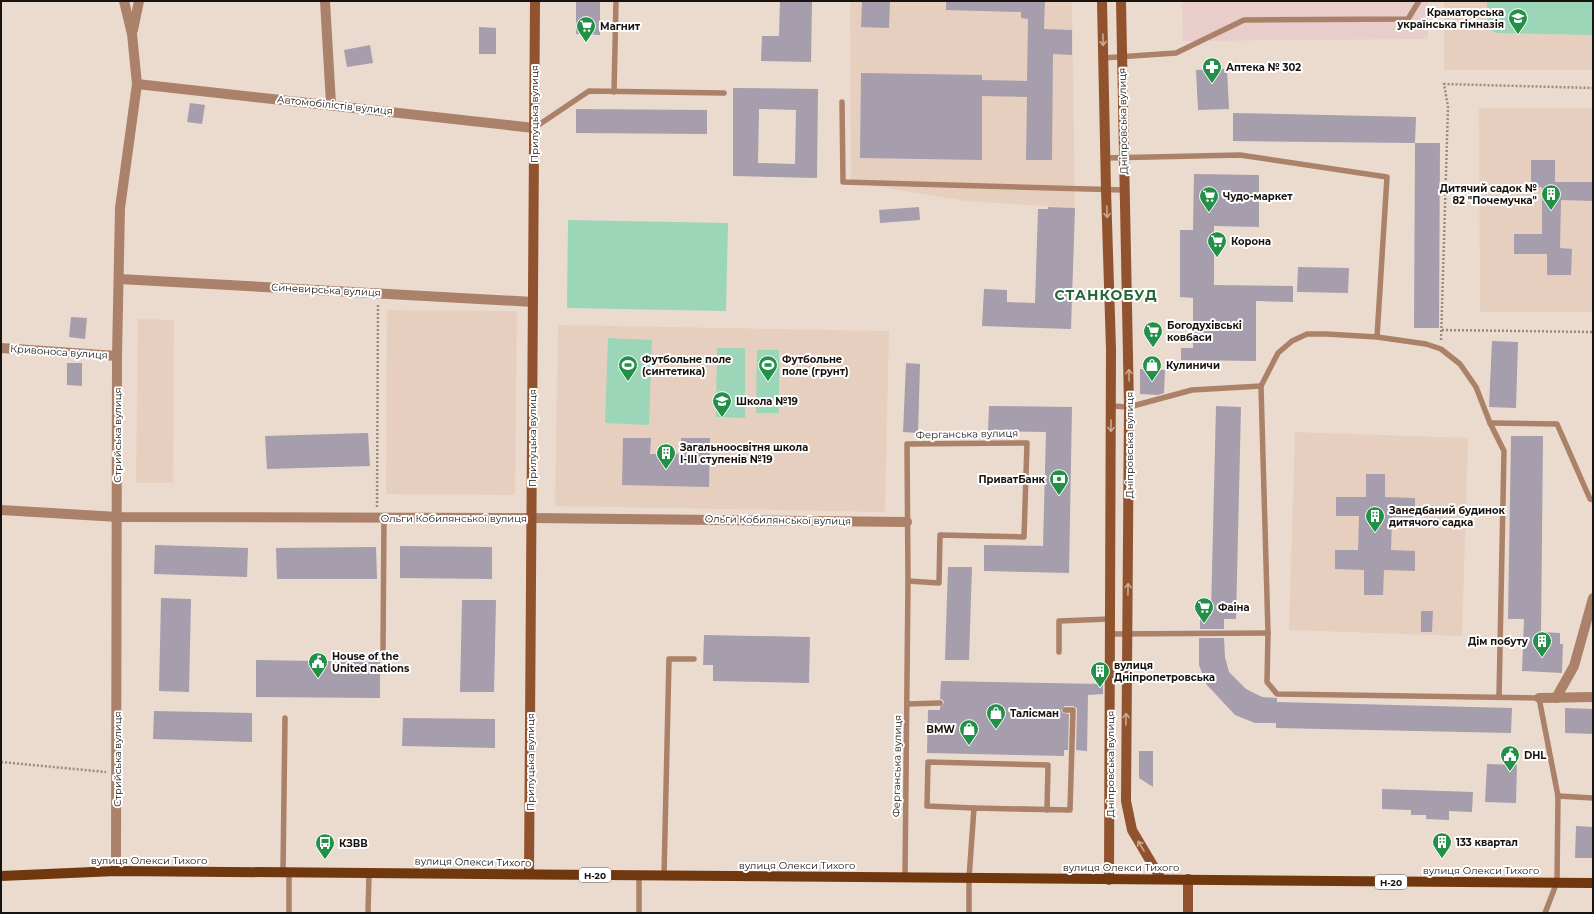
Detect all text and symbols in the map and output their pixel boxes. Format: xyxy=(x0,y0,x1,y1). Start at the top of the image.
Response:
place label: Краматорська українська гімназія xyxy=(1396,6,1504,31)
school or university icon: Краматорська українська гімназія xyxy=(1507,7,1529,35)
supermarket icon: Магнит xyxy=(575,15,597,43)
place label: Магнит xyxy=(600,20,641,33)
one-way arrow xyxy=(1099,33,1107,46)
pharmacy icon: Аптека № 302 xyxy=(1201,56,1223,84)
place label: Аптека № 302 xyxy=(1226,61,1301,74)
street label: Прилуцька вулиця xyxy=(528,65,541,163)
street label: Дніпровська вулиця xyxy=(1116,68,1130,174)
street label: Автомобілістів вулиця xyxy=(277,92,393,118)
place label: Дитячий садок № 82 "Почемучка" xyxy=(1440,182,1537,207)
building icon: Дитячий садок № 82 "Почемучка" xyxy=(1540,183,1562,211)
supermarket icon: Чудо-маркет xyxy=(1198,185,1220,213)
place label: Чудо-маркет xyxy=(1223,190,1293,203)
one-way arrow xyxy=(1103,205,1110,218)
supermarket icon: Корона xyxy=(1206,230,1228,258)
place label: Корона xyxy=(1231,235,1271,248)
street label: Синевирська вулиця xyxy=(271,281,381,299)
district label: СТАНКОБУД xyxy=(1054,286,1158,304)
place label: Богодухівські ковбаси xyxy=(1167,319,1242,344)
supermarket icon: Богодухівські ковбаси xyxy=(1142,320,1164,348)
street label: Кривоноса вулиця xyxy=(10,342,108,362)
place label: Футбольне поле (синтетика) xyxy=(642,353,732,378)
place label: Футбольне поле (грунт) xyxy=(782,353,849,378)
sports icon: Футбольне поле (синтетика) xyxy=(617,354,639,382)
sports icon: Футбольне поле (грунт) xyxy=(757,354,779,382)
shop icon: Кулиничи xyxy=(1141,354,1163,382)
place label: Кулиничи xyxy=(1166,359,1220,372)
one-way arrow xyxy=(1125,369,1133,382)
street label: Стрийська вулиця xyxy=(111,387,124,483)
street label: Прилуцька вулиця xyxy=(526,389,539,487)
school or university icon: Школа №19 xyxy=(711,390,733,418)
street label: Дніпровська вулиця xyxy=(1123,392,1136,498)
place label: Школа №19 xyxy=(736,395,798,408)
one-way arrow xyxy=(1107,419,1115,432)
street label: Ферганська вулиця xyxy=(916,427,1018,441)
place label: Загальноосвітня школа І-ІІІ ступенів №19 xyxy=(679,441,808,466)
building icon: Загальноосвітня школа І-ІІІ ступенів №19 xyxy=(655,442,677,470)
bank icon: ПриватБанк xyxy=(1048,468,1070,496)
place label: ПриватБанк xyxy=(978,473,1046,486)
place label: Занедбаний будинок дитячого садка xyxy=(1388,504,1505,529)
building icon: Занедбаний будинок дитячого садка xyxy=(1364,505,1386,533)
street label: Ольги Кобилянської вулиця xyxy=(381,512,527,525)
street label: Ольги Кобилянської вулиця xyxy=(705,512,851,528)
one-way arrow xyxy=(1124,583,1132,596)
supermarket icon: Фаіна xyxy=(1193,596,1215,624)
place label: Фаіна xyxy=(1218,601,1250,614)
building icon: Дім побуту xyxy=(1531,630,1553,658)
place label: Дім побуту xyxy=(1468,635,1529,648)
place label: House of the United nations xyxy=(332,650,410,675)
public building icon: House of the United nations xyxy=(307,651,329,679)
place label: вулиця Дніпропетровська xyxy=(1114,659,1215,684)
building icon: вулиця Дніпропетровська xyxy=(1089,660,1111,688)
shop icon: Талісман xyxy=(985,702,1007,730)
place label: Талісман xyxy=(1010,707,1059,720)
street label: Стрийська вулиця xyxy=(111,711,124,807)
street label: Дніпровська вулиця xyxy=(1104,711,1117,817)
street label: Прилуцька вулиця xyxy=(524,713,537,811)
one-way arrow xyxy=(1123,713,1130,726)
street label: Ферганська вулиця xyxy=(890,715,904,817)
shop icon: BMW xyxy=(958,718,980,746)
place label: BMW xyxy=(926,723,955,736)
public building icon: DHL xyxy=(1499,744,1521,772)
place label: DHL xyxy=(1524,749,1546,762)
building icon: 133 квартал xyxy=(1431,831,1453,859)
bus stop icon: КЗВВ xyxy=(314,832,336,860)
place label: 133 квартал xyxy=(1456,836,1518,849)
place label: КЗВВ xyxy=(339,837,368,850)
one-way arrow xyxy=(1137,840,1145,852)
street label: вулиця Олекси Тихого xyxy=(91,854,207,867)
street label: вулиця Олекси Тихого xyxy=(415,854,531,870)
street label: вулиця Олекси Тихого xyxy=(739,859,855,872)
street label: вулиця Олекси Тихого xyxy=(1063,861,1179,874)
street label: вулиця Олекси Тихого xyxy=(1423,864,1539,877)
road number: Н-20 xyxy=(579,868,611,882)
road number: Н-20 xyxy=(1375,875,1407,889)

